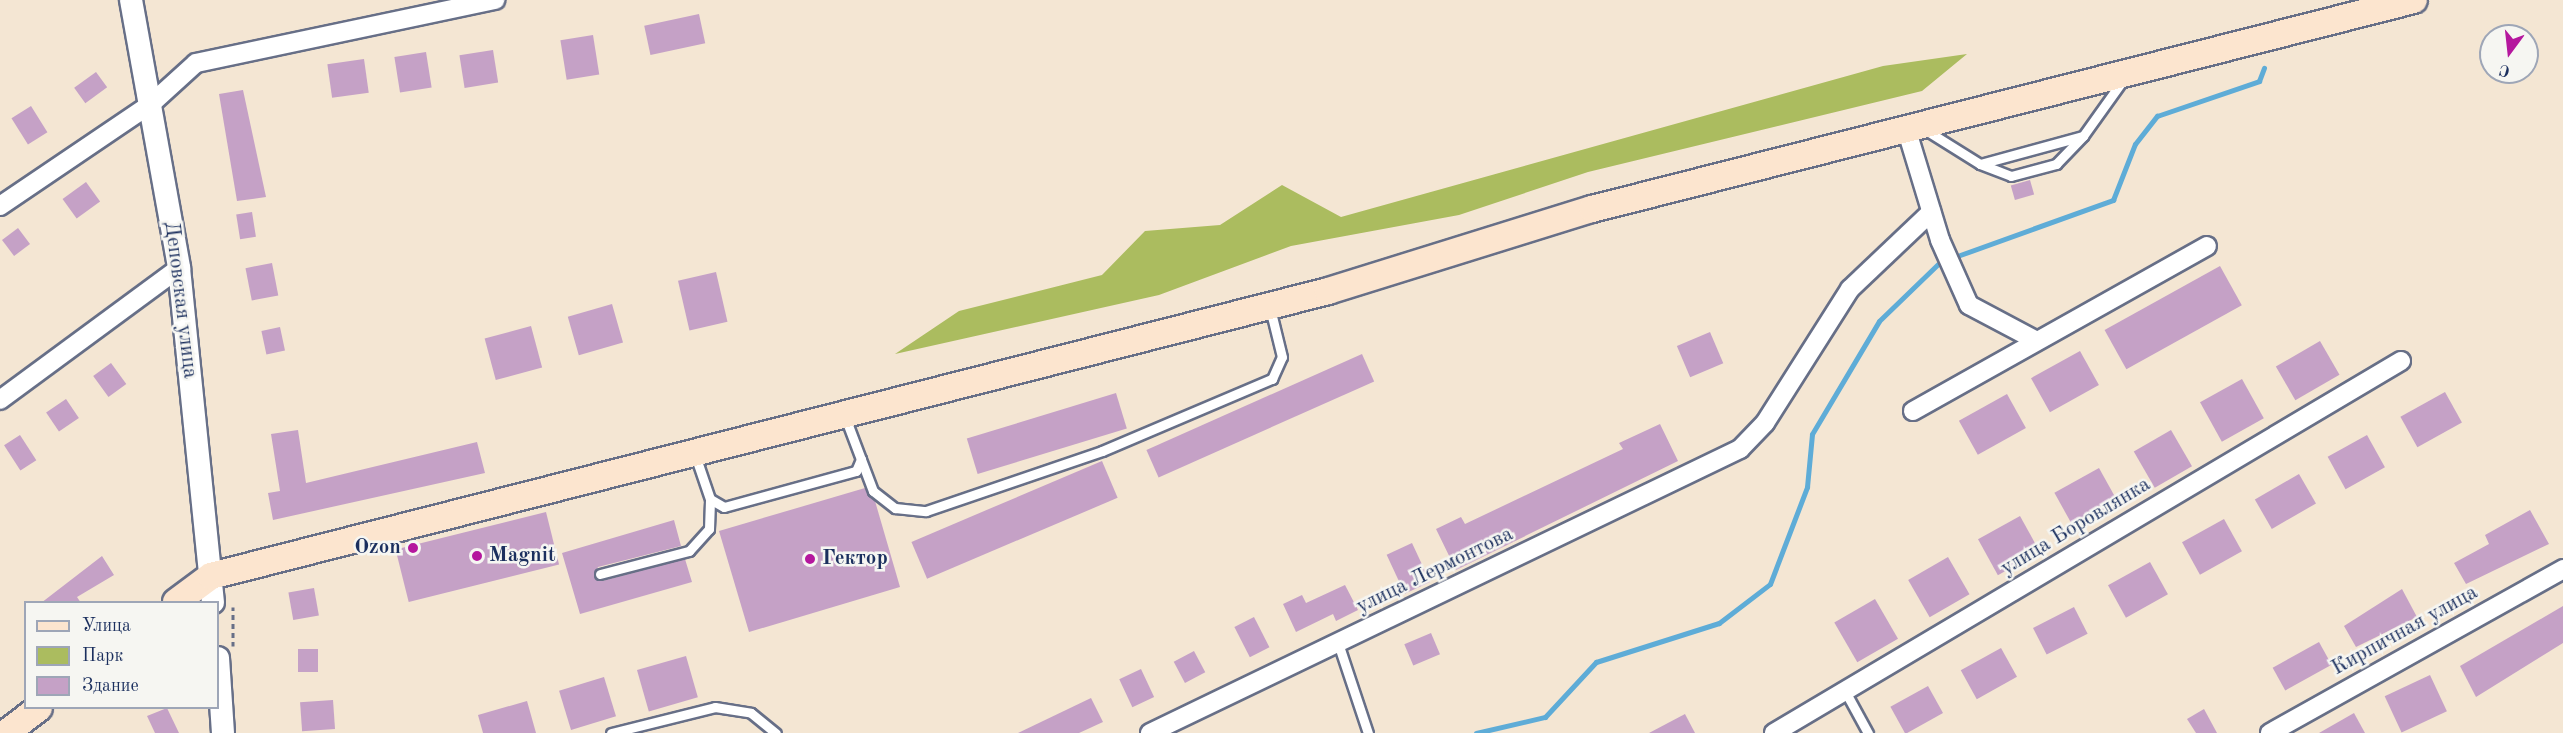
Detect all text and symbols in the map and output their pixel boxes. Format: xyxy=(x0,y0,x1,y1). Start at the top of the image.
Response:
north arrow xyxy=(2479,24,2539,84)
text: С xyxy=(2498,60,2512,79)
street label: Деповская улица xyxy=(158,220,202,380)
street label: улица Боровлянка xyxy=(1997,472,2155,582)
street label: улица Лермонтова xyxy=(1353,522,1517,620)
place label: Ozon xyxy=(354,535,401,561)
marker: Ozon xyxy=(406,541,420,555)
place label: Magnit xyxy=(489,543,556,569)
place label: Гектор xyxy=(822,546,888,572)
marker: Magnit xyxy=(470,549,484,563)
marker: Гектор xyxy=(803,552,817,566)
street label: Кирпичная улица xyxy=(2328,580,2482,682)
legend xyxy=(24,601,219,709)
text: Улица xyxy=(82,617,131,635)
text: Парк xyxy=(82,647,123,665)
text: Здание xyxy=(82,677,139,695)

